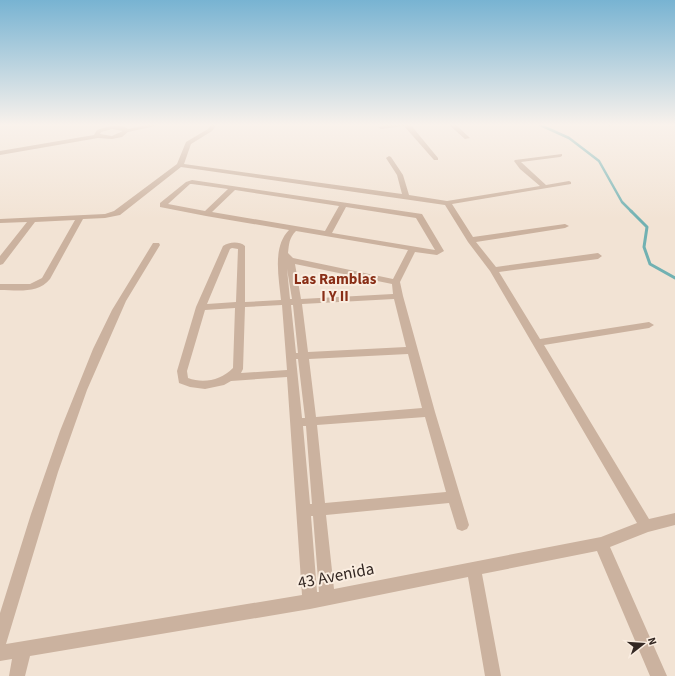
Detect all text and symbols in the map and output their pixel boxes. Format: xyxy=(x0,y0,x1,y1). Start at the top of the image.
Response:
district label: Las Ramblas I Y II xyxy=(294,269,377,307)
street label: 43 Avenida xyxy=(296,557,376,595)
north arrow xyxy=(623,624,663,664)
text: N xyxy=(644,636,660,647)

